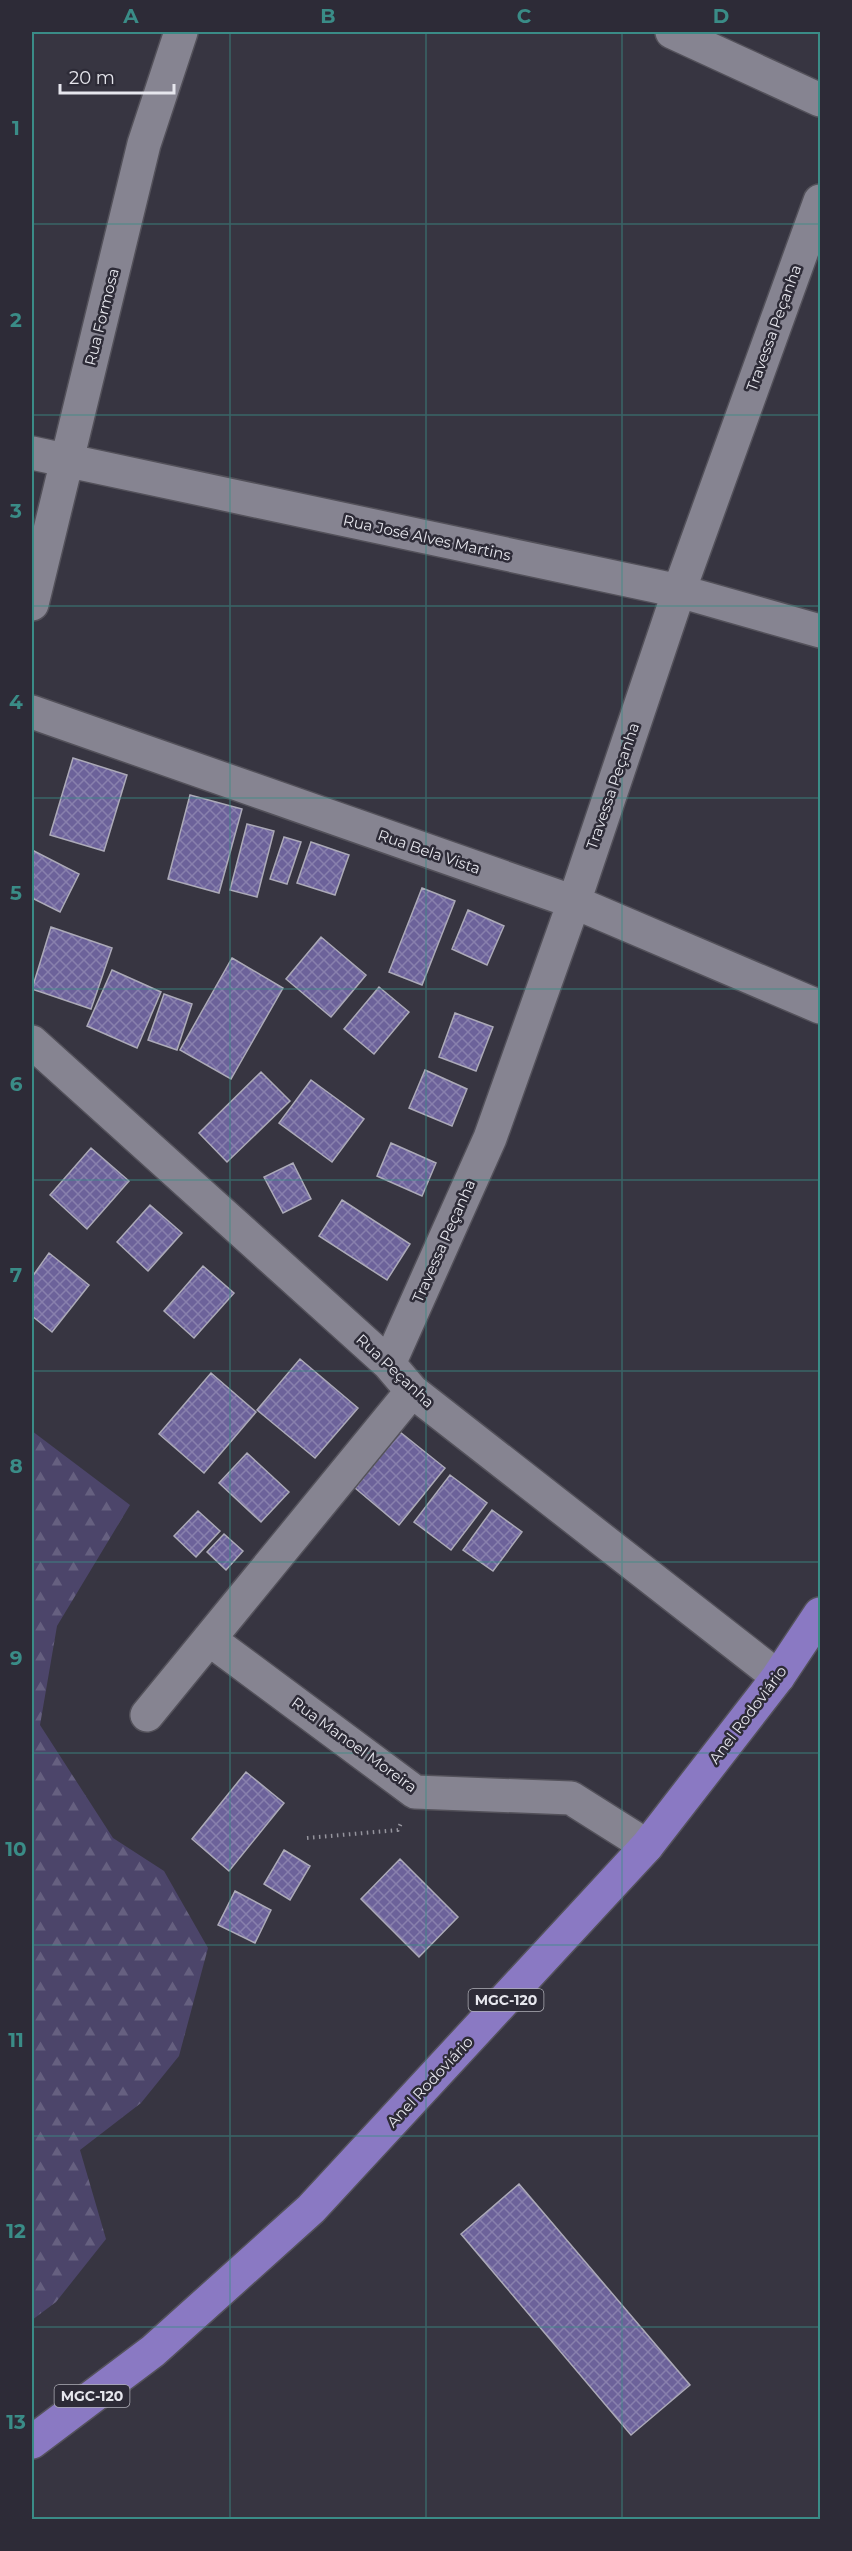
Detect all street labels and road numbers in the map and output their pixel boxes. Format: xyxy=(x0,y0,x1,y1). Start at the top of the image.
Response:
street label: Travessa Peçanha xyxy=(742,262,805,394)
street label: Rua Formosa xyxy=(80,266,123,368)
street label: Rua José Alves Martins xyxy=(342,510,513,565)
street label: Travessa Peçanha xyxy=(582,720,643,852)
street label: Rua Bela Vista xyxy=(375,825,483,878)
street label: Travessa Peçanha xyxy=(408,1176,479,1305)
street label: Rua Peçanha xyxy=(352,1330,438,1412)
street label: Anel Rodoviário xyxy=(705,1662,791,1767)
street label: Rua Manoel Moreira xyxy=(288,1693,421,1796)
road number: MGC-120 xyxy=(468,1989,544,2011)
street label: Anel Rodoviário xyxy=(382,2032,477,2131)
road number: MGC-120 xyxy=(54,2385,130,2407)

